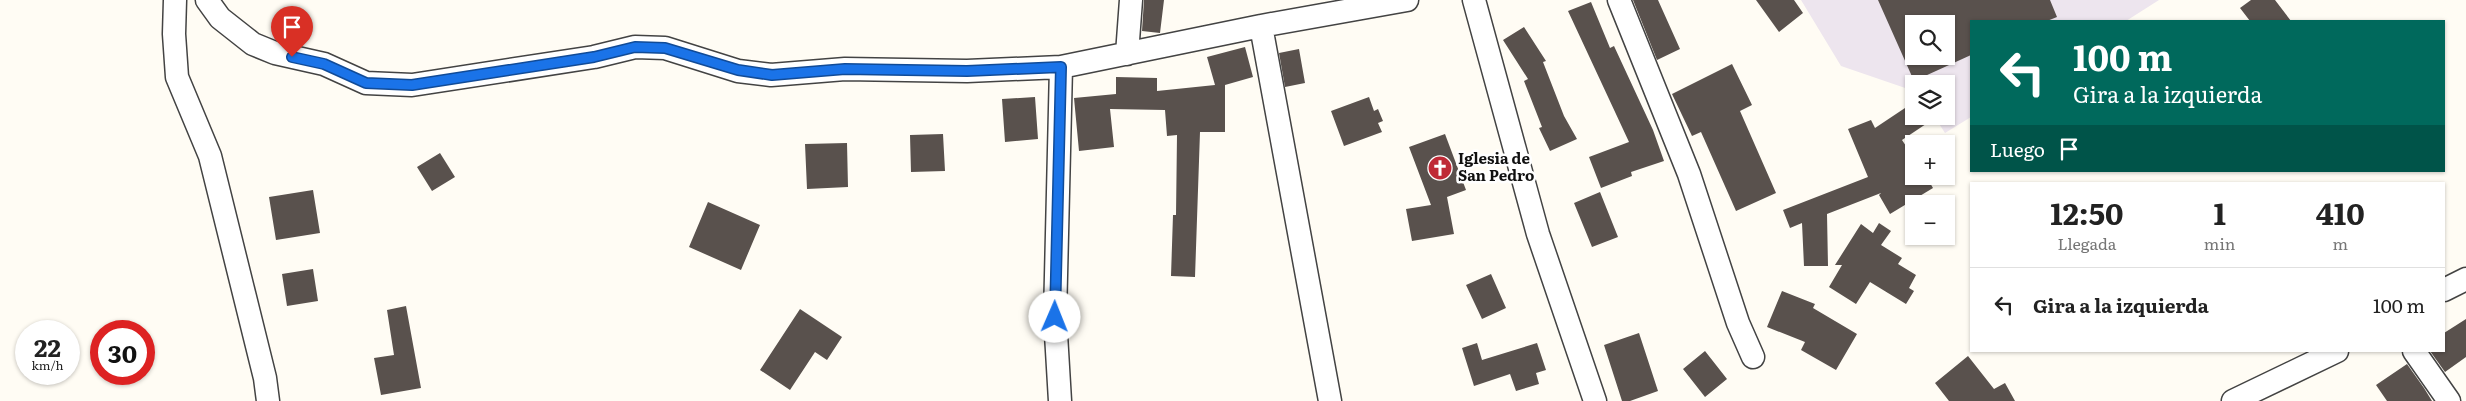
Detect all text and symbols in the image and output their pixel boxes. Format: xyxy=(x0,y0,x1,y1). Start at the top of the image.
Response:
pin xyxy=(271,6,313,57)
icon: arrive xyxy=(278,13,306,41)
map controls xyxy=(1905,15,1955,245)
button: search xyxy=(1905,15,1955,65)
text: 100 m xyxy=(2073,30,2173,82)
icon: left xyxy=(1990,40,2055,105)
button: layers xyxy=(1905,75,1955,125)
text: Gira a la izquierda xyxy=(2073,77,2262,110)
button: + xyxy=(1905,135,1955,185)
text: Luego xyxy=(1990,135,2045,163)
icon: arrive xyxy=(2055,135,2083,163)
place label: Iglesia de San Pedro xyxy=(1458,146,1534,186)
church icon: Iglesia de San Pedro xyxy=(1427,155,1453,181)
text: 12:50 xyxy=(2050,190,2124,234)
text: 1 xyxy=(2213,190,2226,234)
text: 410 xyxy=(2316,190,2365,234)
button: − xyxy=(1905,195,1955,245)
text: Llegada xyxy=(2057,231,2116,255)
text: min xyxy=(2204,231,2235,255)
text: m xyxy=(2332,231,2348,255)
position arrow xyxy=(1028,290,1080,342)
icon: left xyxy=(1990,291,2018,319)
text: Gira a la izquierda xyxy=(2033,291,2209,319)
text: 100 m xyxy=(2373,291,2425,319)
speed limit sign: 30 xyxy=(90,320,155,385)
text: 22 xyxy=(34,328,61,365)
text: km/h xyxy=(32,356,63,374)

